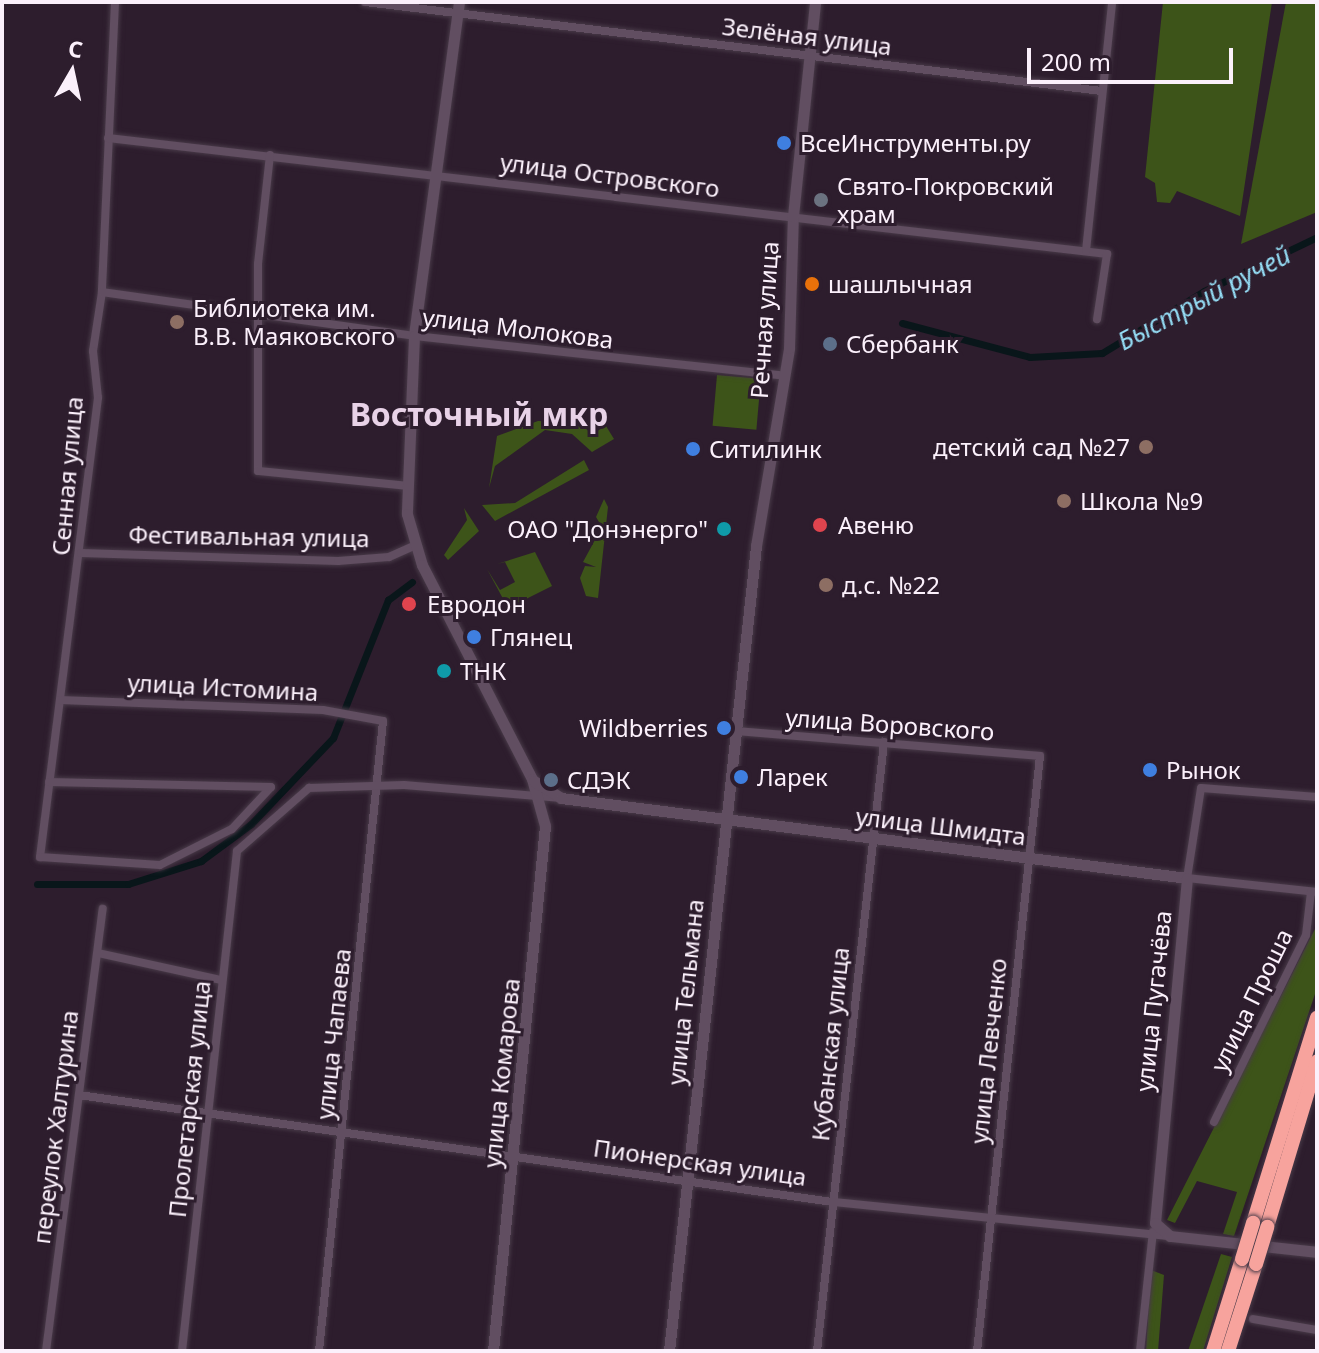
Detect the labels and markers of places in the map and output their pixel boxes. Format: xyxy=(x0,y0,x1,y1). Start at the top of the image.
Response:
place label: ВсеИнструменты.ру xyxy=(800,129,1031,157)
marker: ВсеИнструменты.ру xyxy=(775,134,793,152)
place label: Свято-Покровский храм xyxy=(837,172,1054,228)
marker: Свято-Покровский храм xyxy=(812,191,830,209)
place label: шашлычная xyxy=(828,270,973,298)
marker: шашлычная xyxy=(803,275,821,293)
place label: Библиотека им. В.В. Маяковского xyxy=(193,294,395,350)
marker: Библиотека им. В.В. Маяковского xyxy=(168,313,186,331)
place label: Сбербанк xyxy=(846,330,959,358)
marker: Сбербанк xyxy=(821,335,839,353)
place label: детский сад №27 xyxy=(933,433,1130,461)
place label: Ситилинк xyxy=(709,435,822,463)
marker: детский сад №27 xyxy=(1137,438,1155,456)
marker: Ситилинк xyxy=(684,440,702,458)
place label: Школа №9 xyxy=(1080,487,1203,515)
marker: Школа №9 xyxy=(1055,492,1073,510)
place label: Авеню xyxy=(838,511,914,539)
marker: Авеню xyxy=(809,514,831,536)
place label: ОАО "Донэнерго" xyxy=(507,515,708,543)
marker: ОАО "Донэнерго" xyxy=(715,520,733,538)
place label: д.с. №22 xyxy=(842,571,940,599)
marker: д.с. №22 xyxy=(817,576,835,594)
place label: Евродон xyxy=(427,590,526,618)
marker: Евродон xyxy=(398,593,420,615)
place label: Глянец xyxy=(490,623,572,651)
marker: Глянец xyxy=(465,628,483,646)
place label: ТНК xyxy=(460,657,506,685)
marker: ТНК xyxy=(435,662,453,680)
place label: Wildberries xyxy=(579,714,708,742)
marker: Wildberries xyxy=(715,719,733,737)
place label: Рынок xyxy=(1166,756,1240,784)
marker: Рынок xyxy=(1141,761,1159,779)
place label: Ларек xyxy=(757,763,828,791)
place label: СДЭК xyxy=(567,766,630,794)
marker: Ларек xyxy=(732,768,750,786)
marker: СДЭК xyxy=(542,771,560,789)

